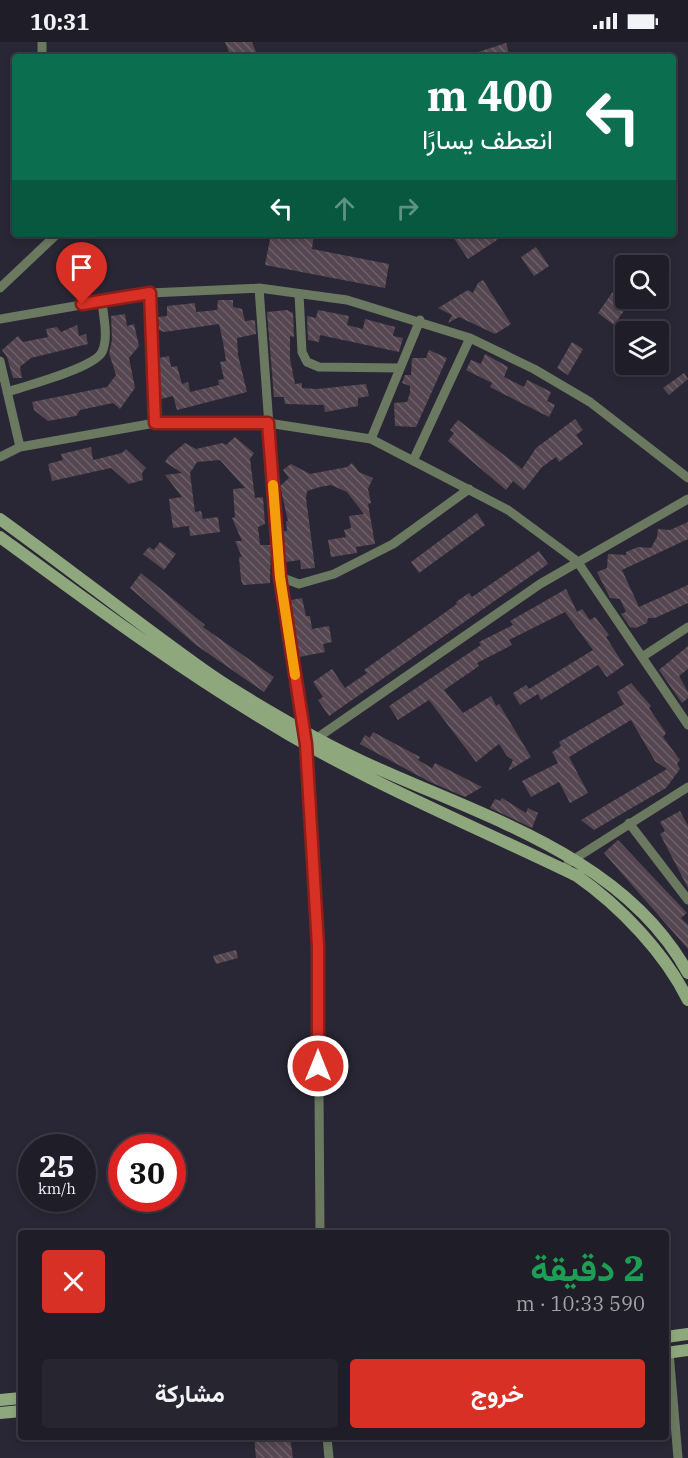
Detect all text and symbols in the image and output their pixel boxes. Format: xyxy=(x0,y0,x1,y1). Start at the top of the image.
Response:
text: 10:31 xyxy=(30,7,89,36)
text: 400 m xyxy=(427,68,553,123)
icon: left xyxy=(574,78,652,156)
text: انعطف يسارًا xyxy=(422,121,553,156)
icon: left xyxy=(265,192,298,225)
icon: ahead xyxy=(328,192,361,225)
icon: right xyxy=(391,192,424,225)
pin xyxy=(56,242,107,304)
icon: arrive xyxy=(65,251,98,284)
map controls xyxy=(615,255,669,375)
button: search xyxy=(615,255,669,309)
button: layers xyxy=(615,321,669,375)
position arrow xyxy=(286,1034,350,1098)
speed limit sign: 30 xyxy=(108,1134,186,1212)
text: 25 xyxy=(39,1146,75,1185)
text: km/h xyxy=(38,1179,76,1198)
text: 2 دقيقة xyxy=(530,1244,645,1291)
button: close xyxy=(42,1250,105,1313)
text: 590 m · 10:33 xyxy=(516,1290,645,1317)
button: مشاركة xyxy=(42,1359,338,1428)
button: خروج xyxy=(350,1359,645,1428)

